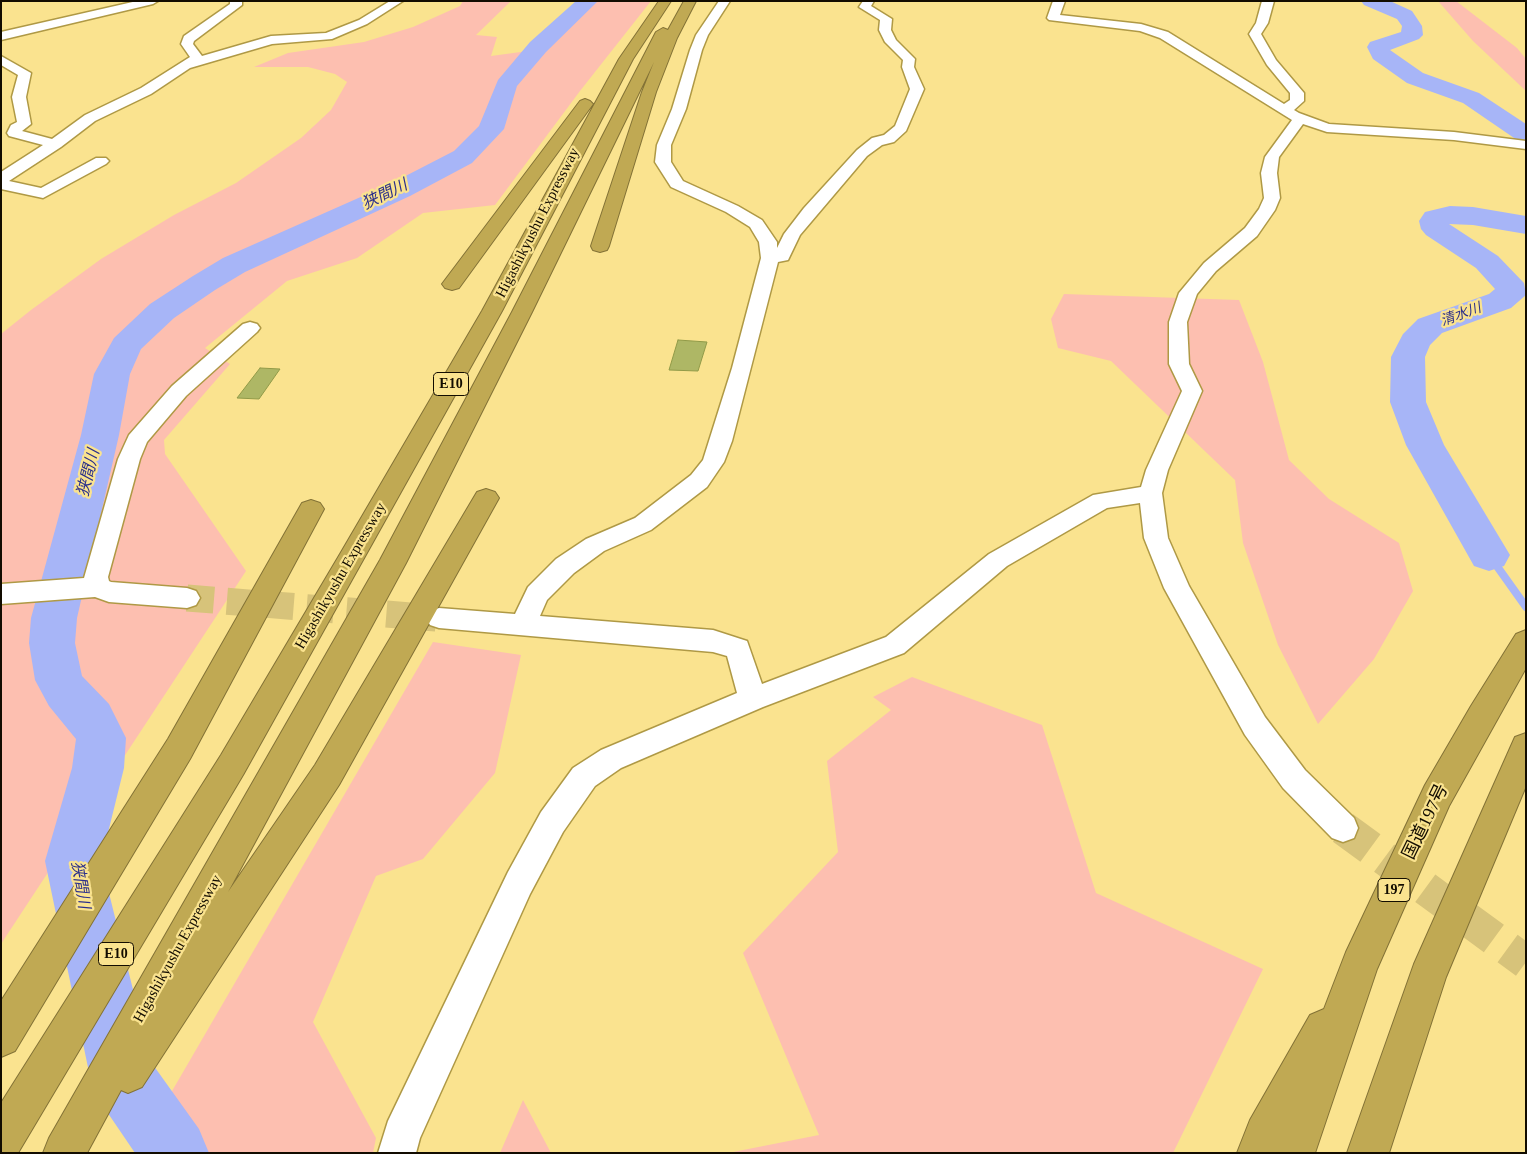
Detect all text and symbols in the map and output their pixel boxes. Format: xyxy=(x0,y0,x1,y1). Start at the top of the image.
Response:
street label: Higashikyushu Expressway xyxy=(492,145,584,301)
water label: 狭間川 xyxy=(359,176,411,214)
water label: 清水川 xyxy=(1438,300,1484,330)
road number: E10 xyxy=(434,372,468,396)
water label: 狭間川 xyxy=(74,447,104,499)
street label: Higashikyushu Expressway xyxy=(292,500,390,652)
street label: 国道197号 xyxy=(1399,781,1453,863)
water label: 狭間川 xyxy=(67,860,93,910)
street label: Higashikyushu Expressway xyxy=(130,872,226,1026)
road number: 197 xyxy=(1378,878,1410,902)
road number: E10 xyxy=(98,942,134,966)

